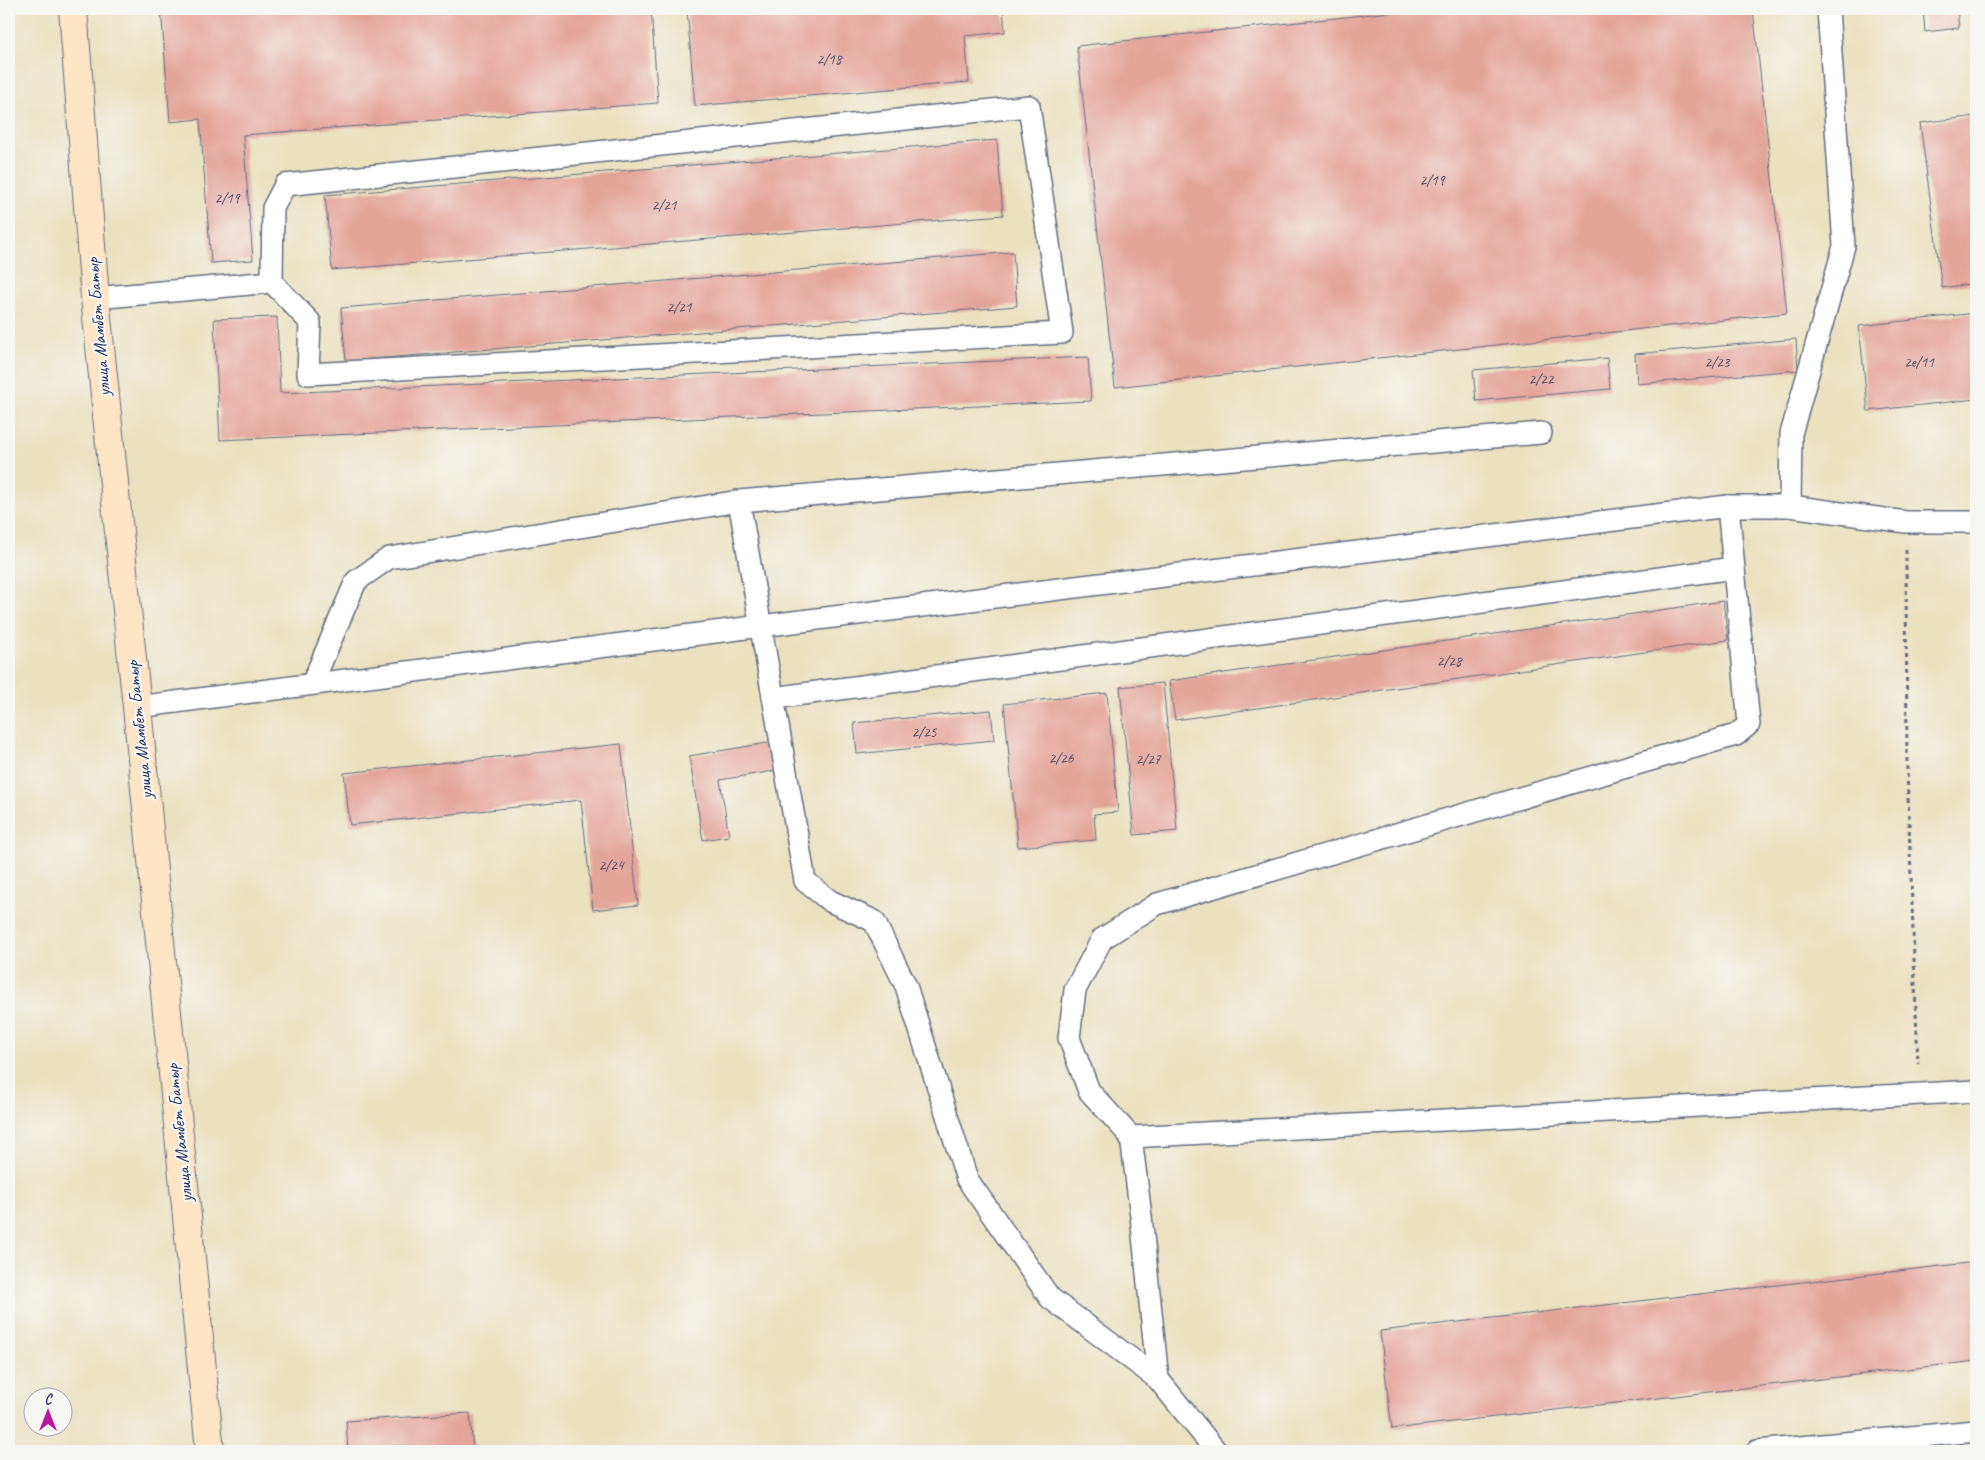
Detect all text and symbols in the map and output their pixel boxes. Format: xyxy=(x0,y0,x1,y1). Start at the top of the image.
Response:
house number: 2/18 xyxy=(816,50,843,69)
house number: 2/19 xyxy=(1419,171,1446,190)
house number: 2/19 xyxy=(214,189,241,208)
house number: 2/21 xyxy=(651,196,678,215)
street label: улица Мамбет Батыр xyxy=(81,256,115,398)
house number: 2/21 xyxy=(666,298,693,317)
house number: 2/23 xyxy=(1704,353,1731,372)
house number: 2е/11 xyxy=(1904,353,1935,372)
house number: 2/22 xyxy=(1528,370,1555,389)
house number: 2/28 xyxy=(1436,652,1463,671)
street label: улица Мамбет Батыр xyxy=(121,659,157,801)
house number: 2/25 xyxy=(911,723,938,742)
house number: 2/26 xyxy=(1048,749,1075,768)
house number: 2/27 xyxy=(1135,750,1162,769)
house number: 2/24 xyxy=(598,856,625,875)
street label: улица Мамбет Батыр xyxy=(161,1062,197,1204)
north arrow xyxy=(22,1388,72,1438)
text: С xyxy=(45,1391,54,1408)

